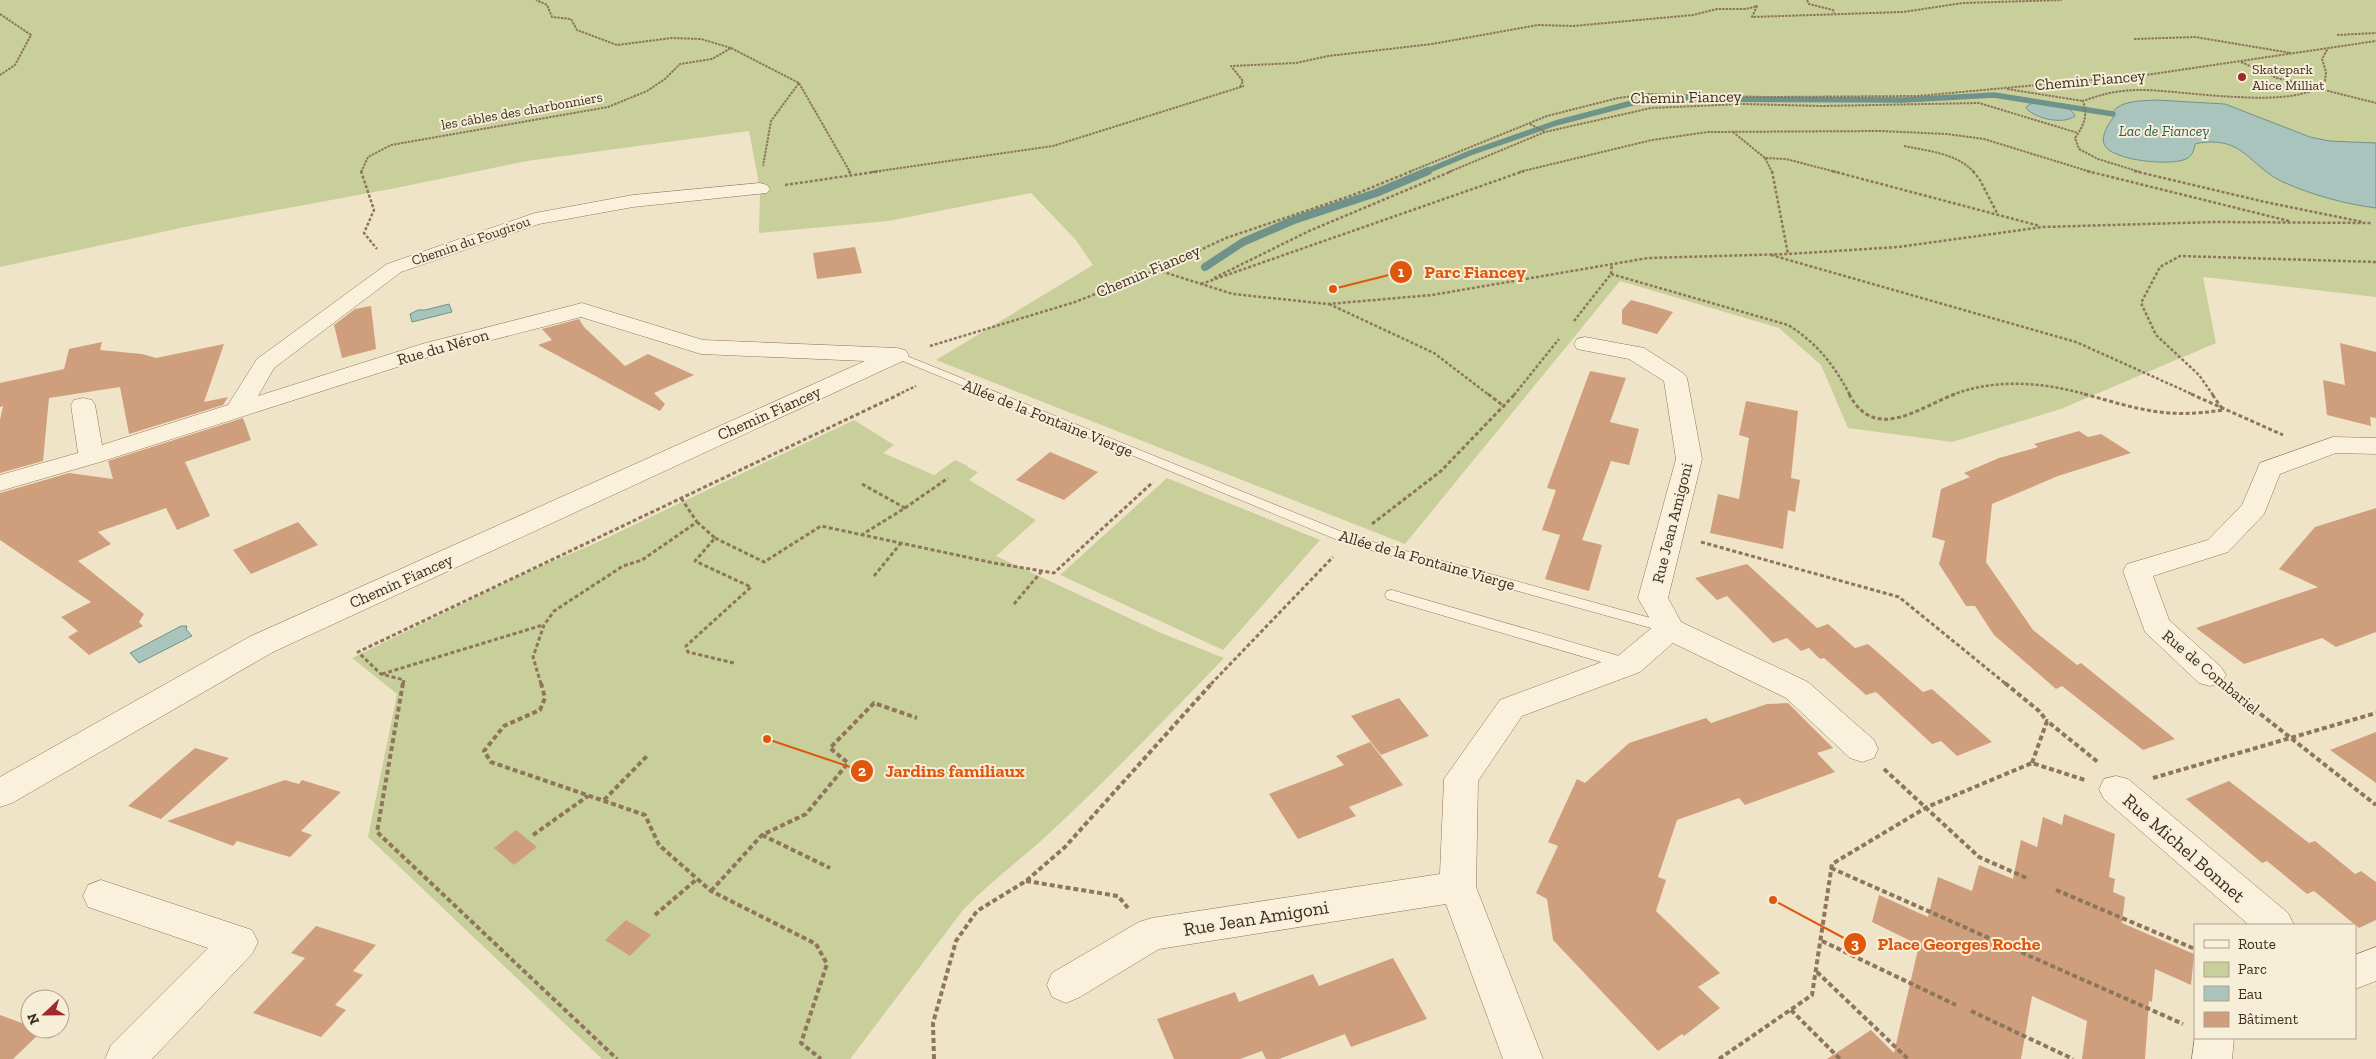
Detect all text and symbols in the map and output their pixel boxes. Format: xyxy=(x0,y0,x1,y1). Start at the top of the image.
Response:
place label: Skatepark Alice Milliat xyxy=(2252,61,2325,94)
street label: Chemin Fiancey xyxy=(2034,66,2147,94)
marker: Skatepark Alice Milliat xyxy=(2236,71,2248,83)
street label: Chemin Fiancey xyxy=(1630,87,1742,107)
street label: les câbles des charbonniers xyxy=(440,88,604,134)
water label: Lac de Fiancey xyxy=(2119,122,2209,140)
street label: Chemin du Fougirou xyxy=(409,213,533,269)
street label: Chemin Fiancey xyxy=(1093,240,1204,301)
callout: Parc Fiancey xyxy=(1389,255,1535,288)
text: Parc Fiancey xyxy=(1424,261,1526,283)
text: 1 xyxy=(1398,263,1404,281)
street label: Rue du Néron xyxy=(395,325,492,369)
street label: Allée de la Fontaine Vierge xyxy=(960,375,1136,461)
street label: Chemin Fiancey xyxy=(714,381,824,444)
street label: Rue Jean Amigoni xyxy=(1648,460,1696,585)
street label: Allée de la Fontaine Vierge xyxy=(1337,526,1517,594)
street label: Chemin Fiancey xyxy=(346,549,456,612)
street label: Rue de Combariel xyxy=(2158,626,2264,718)
callout: Jardins familiaux xyxy=(850,754,1034,787)
text: Jardins familiaux xyxy=(885,760,1025,782)
text: 2 xyxy=(858,762,866,780)
street label: Rue Michel Bonnet xyxy=(2118,789,2250,907)
street label: Rue Jean Amigoni xyxy=(1182,895,1330,941)
legend xyxy=(2194,924,2356,1039)
callout: Place Georges Roche xyxy=(1842,927,2050,960)
text: Place Georges Roche xyxy=(1878,933,2041,955)
text: 3 xyxy=(1851,935,1859,953)
text: Route xyxy=(2238,935,2276,953)
text: Parc xyxy=(2238,960,2267,978)
text: Eau xyxy=(2238,985,2263,1003)
north arrow xyxy=(20,989,70,1039)
text: N xyxy=(23,1010,43,1027)
text: Bâtiment xyxy=(2238,1010,2299,1028)

